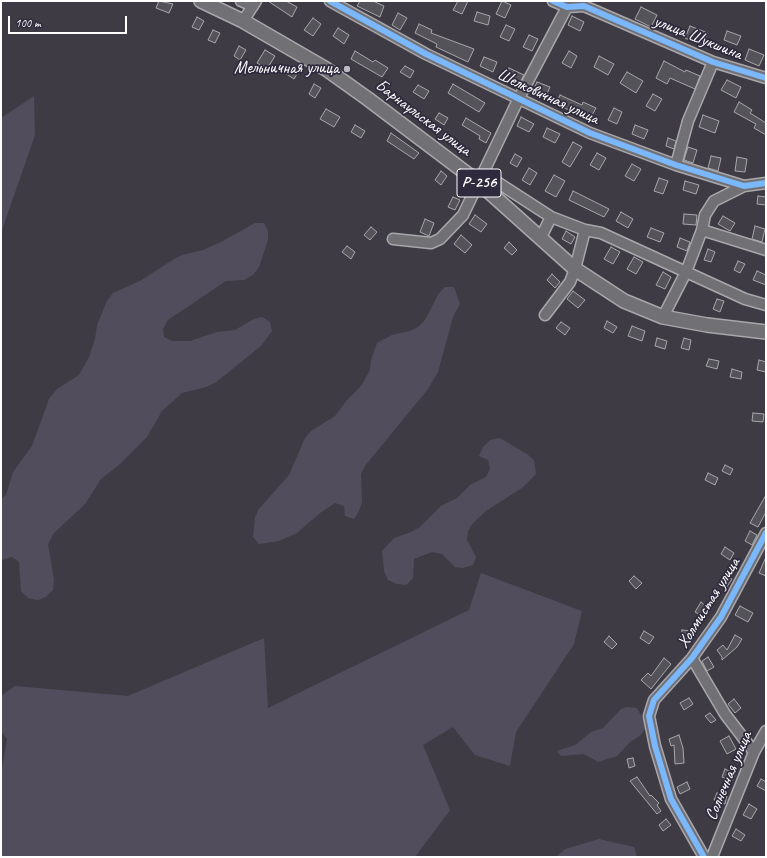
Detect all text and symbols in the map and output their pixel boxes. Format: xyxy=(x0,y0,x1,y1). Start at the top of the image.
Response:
scale bar xyxy=(10,8,129,34)
street label: улица Шукшина xyxy=(651,11,745,65)
text: 100 m xyxy=(15,15,41,31)
place label: Мельничная улица xyxy=(234,59,339,79)
marker: Мельничная улица xyxy=(342,64,352,74)
street label: Шелковичная улица xyxy=(494,65,602,129)
street label: Барнаульская улица xyxy=(371,75,475,161)
road number: Р-256 xyxy=(457,169,501,197)
street label: Холмистая улица xyxy=(673,554,745,652)
street label: Солнечная улица xyxy=(701,729,757,823)

